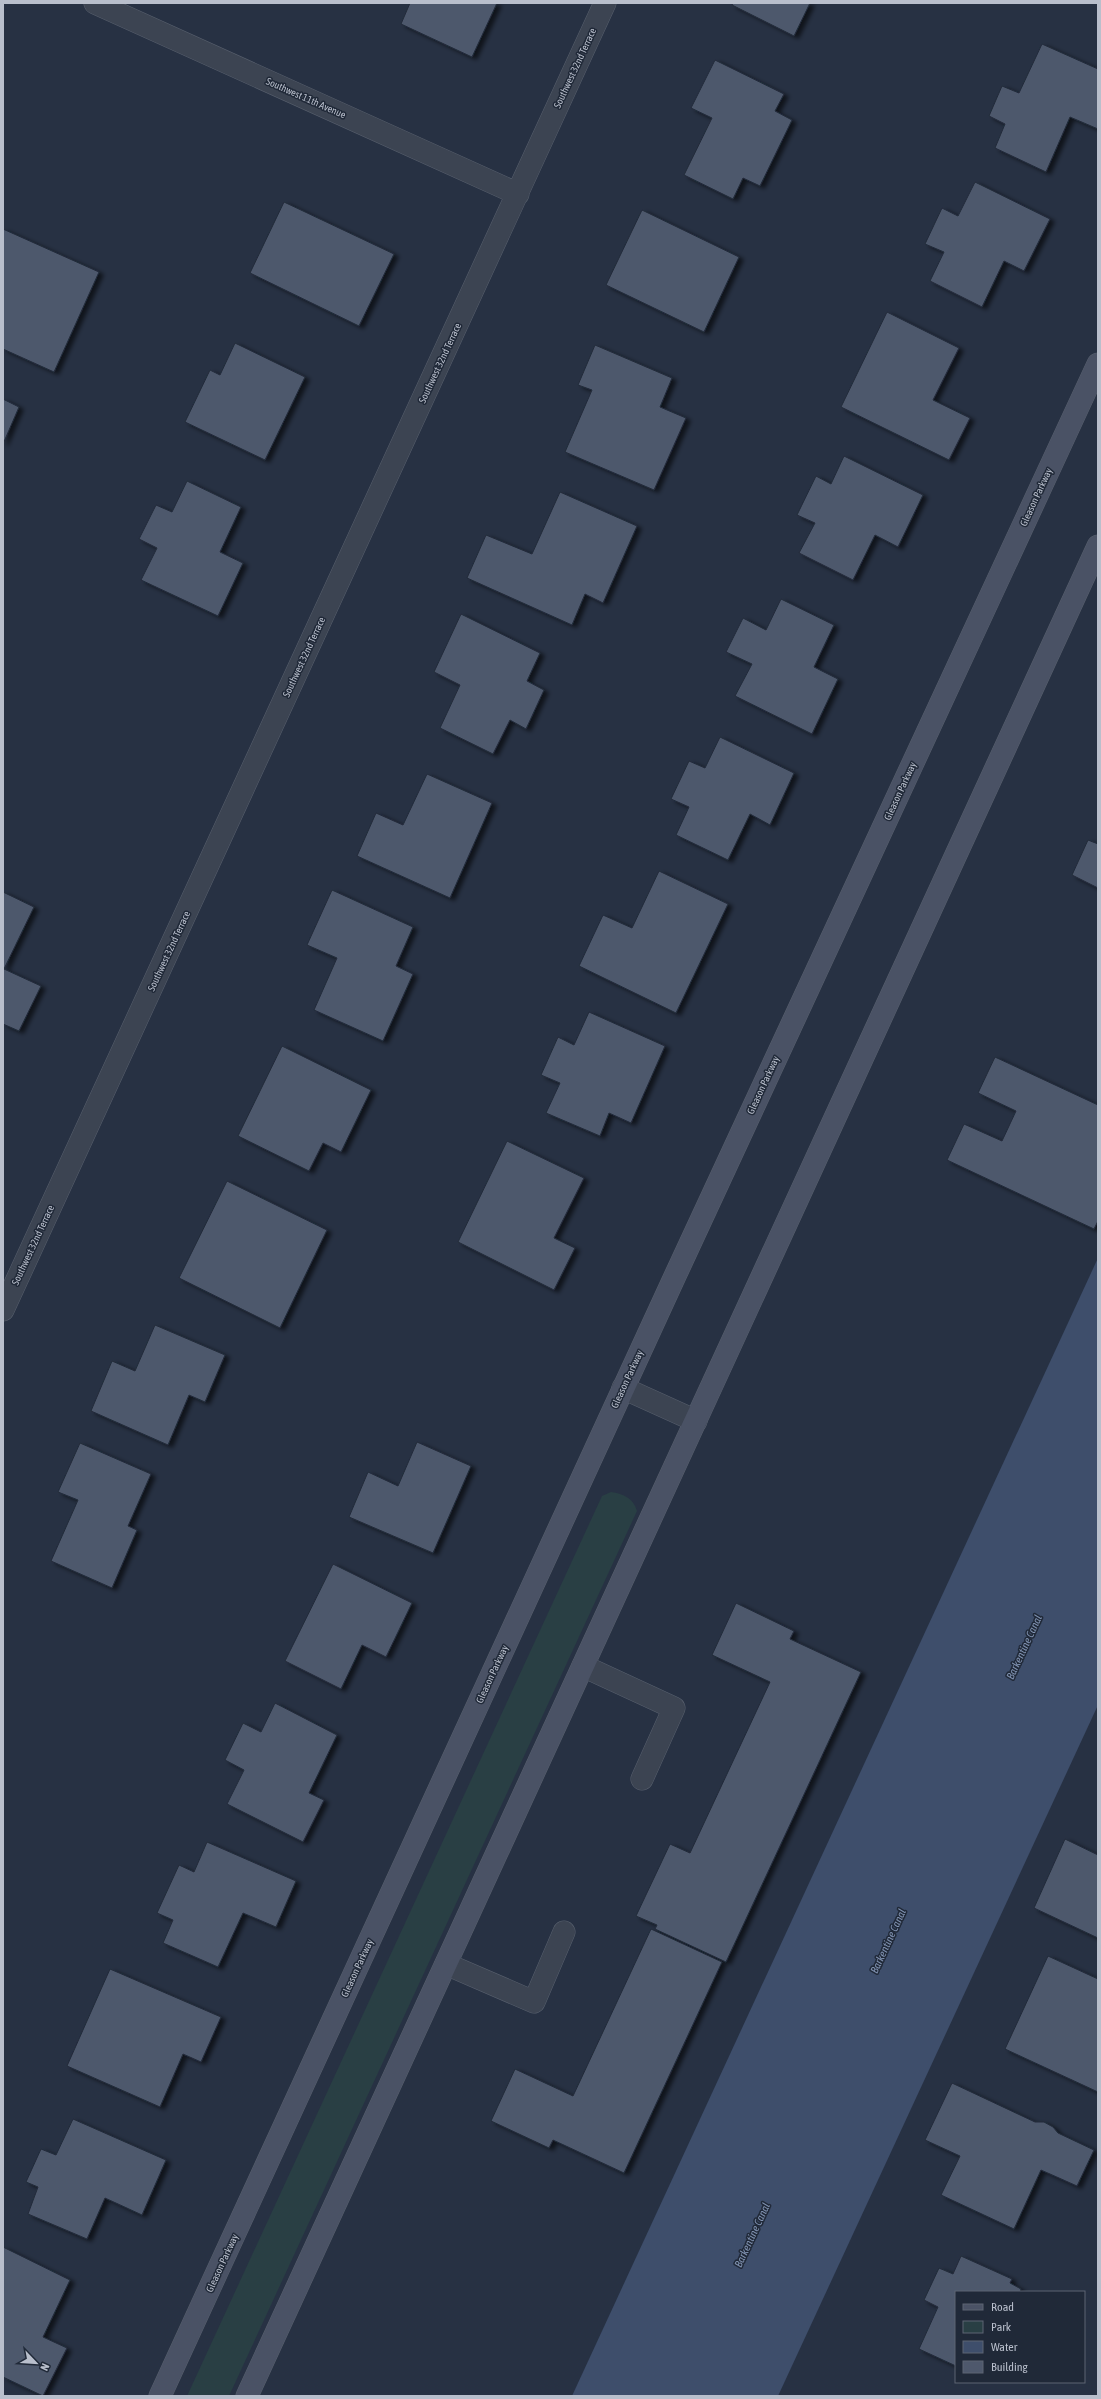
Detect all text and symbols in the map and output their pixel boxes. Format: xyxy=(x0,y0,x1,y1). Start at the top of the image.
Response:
street label: Southwest 32nd Terrace xyxy=(552,26,599,110)
street label: Southwest 11th Avenue xyxy=(265,76,348,121)
street label: Southwest 32nd Terrace xyxy=(417,321,464,405)
street label: Gleason Parkway xyxy=(1018,466,1054,528)
street label: Southwest 32nd Terrace xyxy=(281,615,328,699)
street label: Gleason Parkway xyxy=(882,760,918,822)
street label: Southwest 32nd Terrace xyxy=(146,909,193,993)
street label: Gleason Parkway xyxy=(745,1054,781,1116)
street label: Southwest 32nd Terrace xyxy=(10,1203,57,1287)
street label: Gleason Parkway xyxy=(609,1348,645,1410)
water label: Barkentine Canal xyxy=(1004,1613,1044,1681)
street label: Gleason Parkway xyxy=(474,1643,510,1705)
water label: Barkentine Canal xyxy=(868,1907,908,1975)
street label: Gleason Parkway xyxy=(339,1937,375,1999)
water label: Barkentine Canal xyxy=(732,2201,772,2269)
street label: Gleason Parkway xyxy=(204,2232,240,2294)
legend xyxy=(955,2291,1085,2383)
text: Road xyxy=(991,2300,1014,2314)
text: Park xyxy=(991,2320,1012,2334)
text: Water xyxy=(991,2340,1018,2354)
north arrow xyxy=(16,2343,56,2383)
text: Building xyxy=(991,2360,1029,2374)
text: N xyxy=(38,2362,52,2373)

